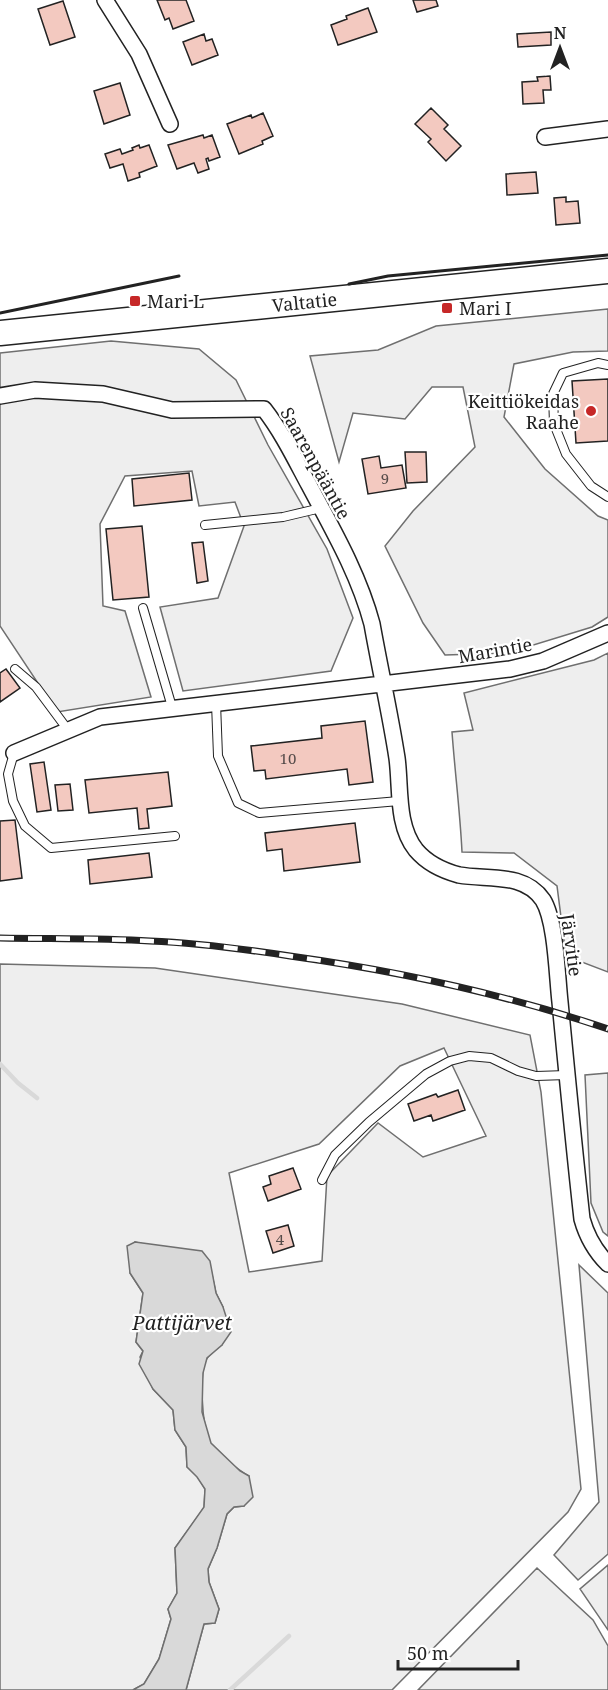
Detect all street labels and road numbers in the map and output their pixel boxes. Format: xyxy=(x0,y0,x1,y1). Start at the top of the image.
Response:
street label: Valtatie xyxy=(271,287,338,317)
street label: Saarenpääntie xyxy=(275,403,357,523)
street label: Marintie xyxy=(456,632,534,668)
street label: Järvitie xyxy=(556,911,588,978)

